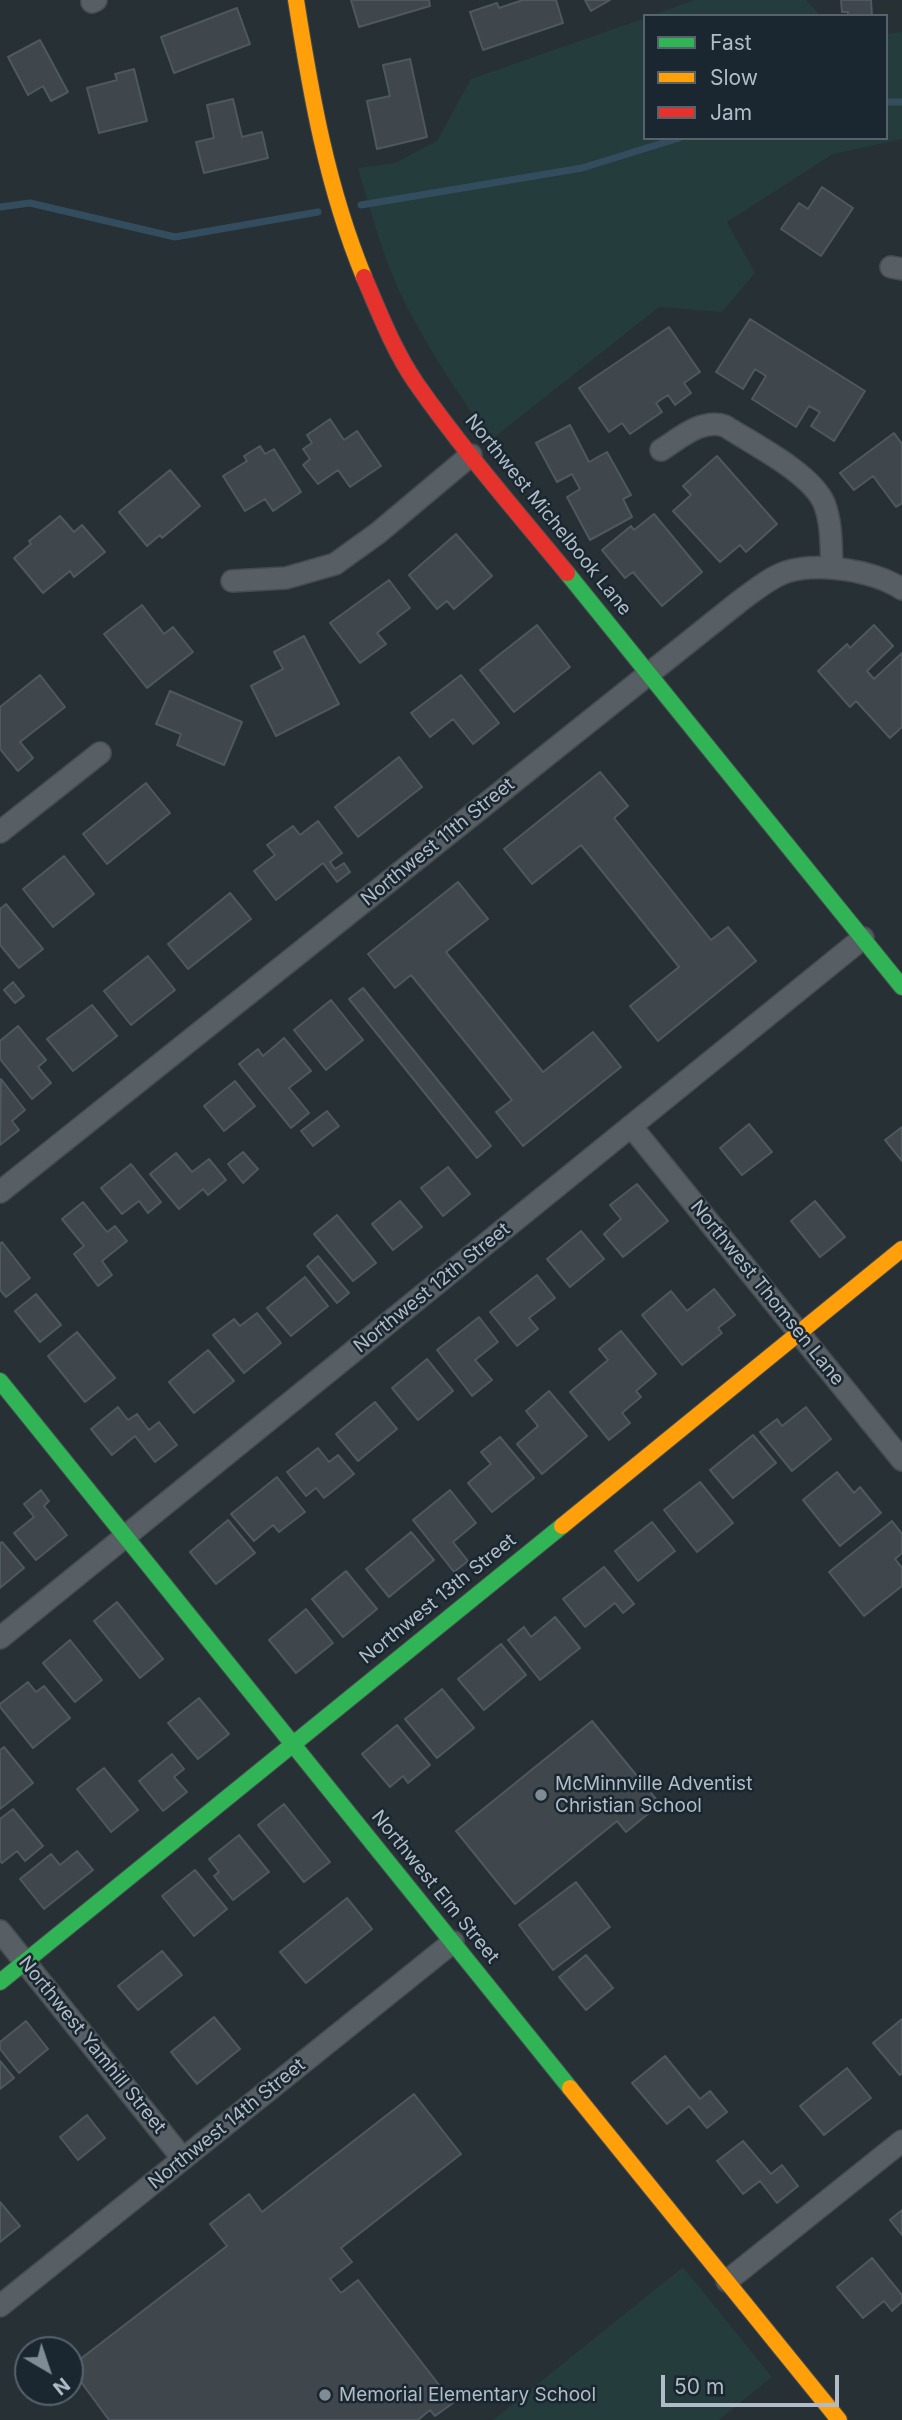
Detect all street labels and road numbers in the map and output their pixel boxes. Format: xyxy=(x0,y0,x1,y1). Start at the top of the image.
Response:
street label: Northwest Michelbook Lane xyxy=(460,410,636,620)
street label: Northwest 11th Street xyxy=(357,773,519,911)
street label: Northwest Thomsen Lane xyxy=(685,1196,849,1390)
street label: Northwest 12th Street xyxy=(349,1218,515,1358)
street label: Northwest 13th Street xyxy=(355,1529,521,1669)
street label: Northwest Elm Street xyxy=(366,1806,504,1968)
street label: Northwest Yamhill Street xyxy=(13,1952,171,2138)
street label: Northwest 14th Street xyxy=(144,2054,310,2194)

